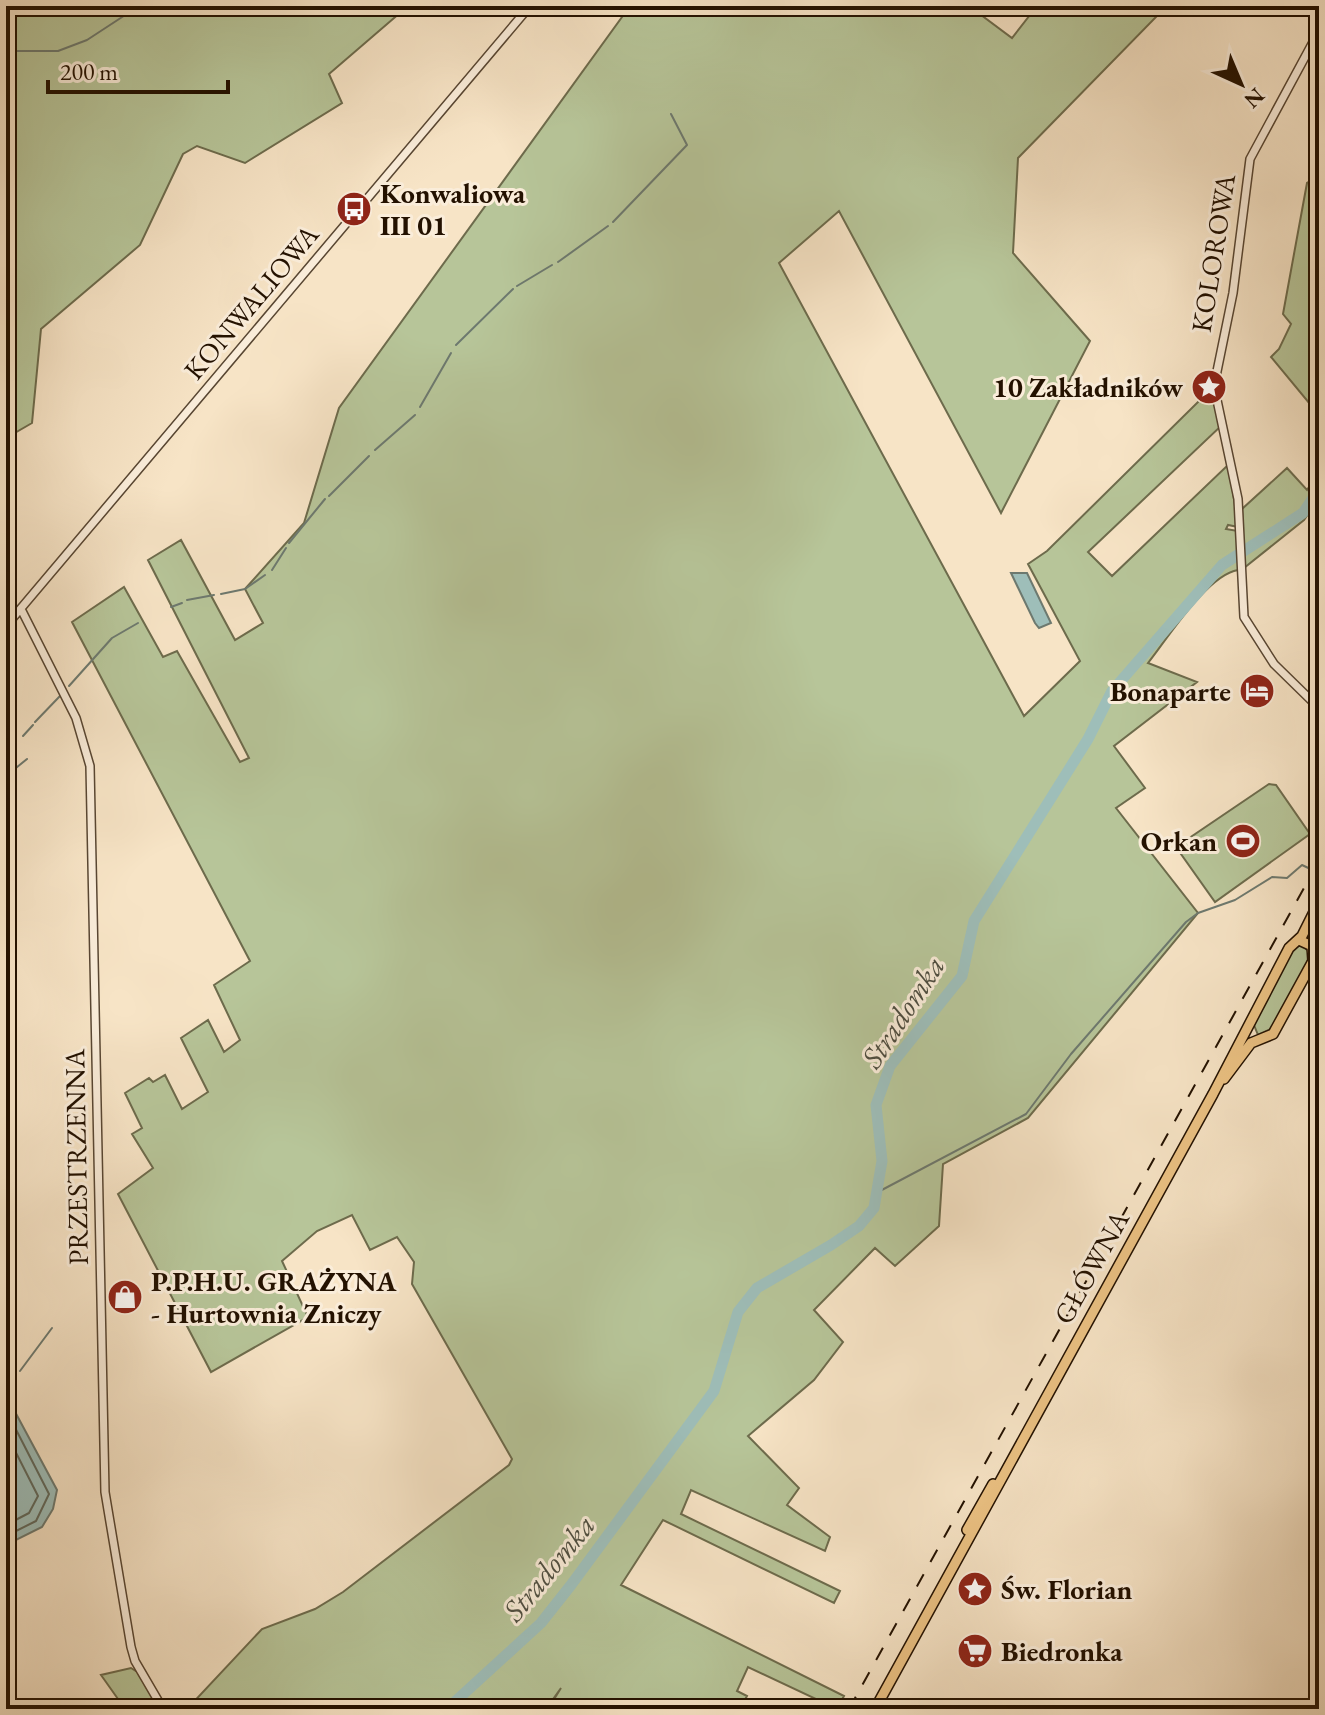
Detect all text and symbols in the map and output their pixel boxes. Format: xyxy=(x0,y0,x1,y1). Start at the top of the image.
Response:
scale bar xyxy=(48,44,228,94)
north arrow xyxy=(1201,44,1281,124)
text: 200 m xyxy=(60,56,118,87)
text: N xyxy=(1238,81,1271,115)
street label: KOLOROWA xyxy=(1183,171,1243,335)
place label: Konwaliowa III 01 xyxy=(380,175,526,243)
bus stop icon: Konwaliowa III 01 xyxy=(335,190,373,228)
street label: KONWALIOWA xyxy=(176,217,327,387)
place icon: 10 Zakładników xyxy=(1190,368,1228,406)
place label: 10 Zakładników xyxy=(993,369,1183,405)
hotel icon: Bonaparte xyxy=(1238,672,1276,710)
place label: Bonaparte xyxy=(1110,673,1231,709)
sports icon: Orkan xyxy=(1224,822,1262,860)
place label: Orkan xyxy=(1141,823,1217,859)
water label: Stradomka xyxy=(851,948,953,1076)
street label: PRZESTRZENNA xyxy=(56,1048,96,1265)
street label: GŁÓWNA xyxy=(1045,1203,1137,1330)
place label: P.P.H.U. GRAŻYNA - Hurtownia Zniczy xyxy=(151,1263,397,1331)
shop icon: P.P.H.U. GRAŻYNA - Hurtownia Zniczy xyxy=(106,1278,144,1316)
water label: Stradomka xyxy=(493,1506,603,1630)
place icon: Św. Florian xyxy=(956,1570,994,1608)
place label: Św. Florian xyxy=(1001,1571,1132,1607)
supermarket icon: Biedronka xyxy=(956,1632,994,1670)
place label: Biedronka xyxy=(1001,1633,1123,1669)

